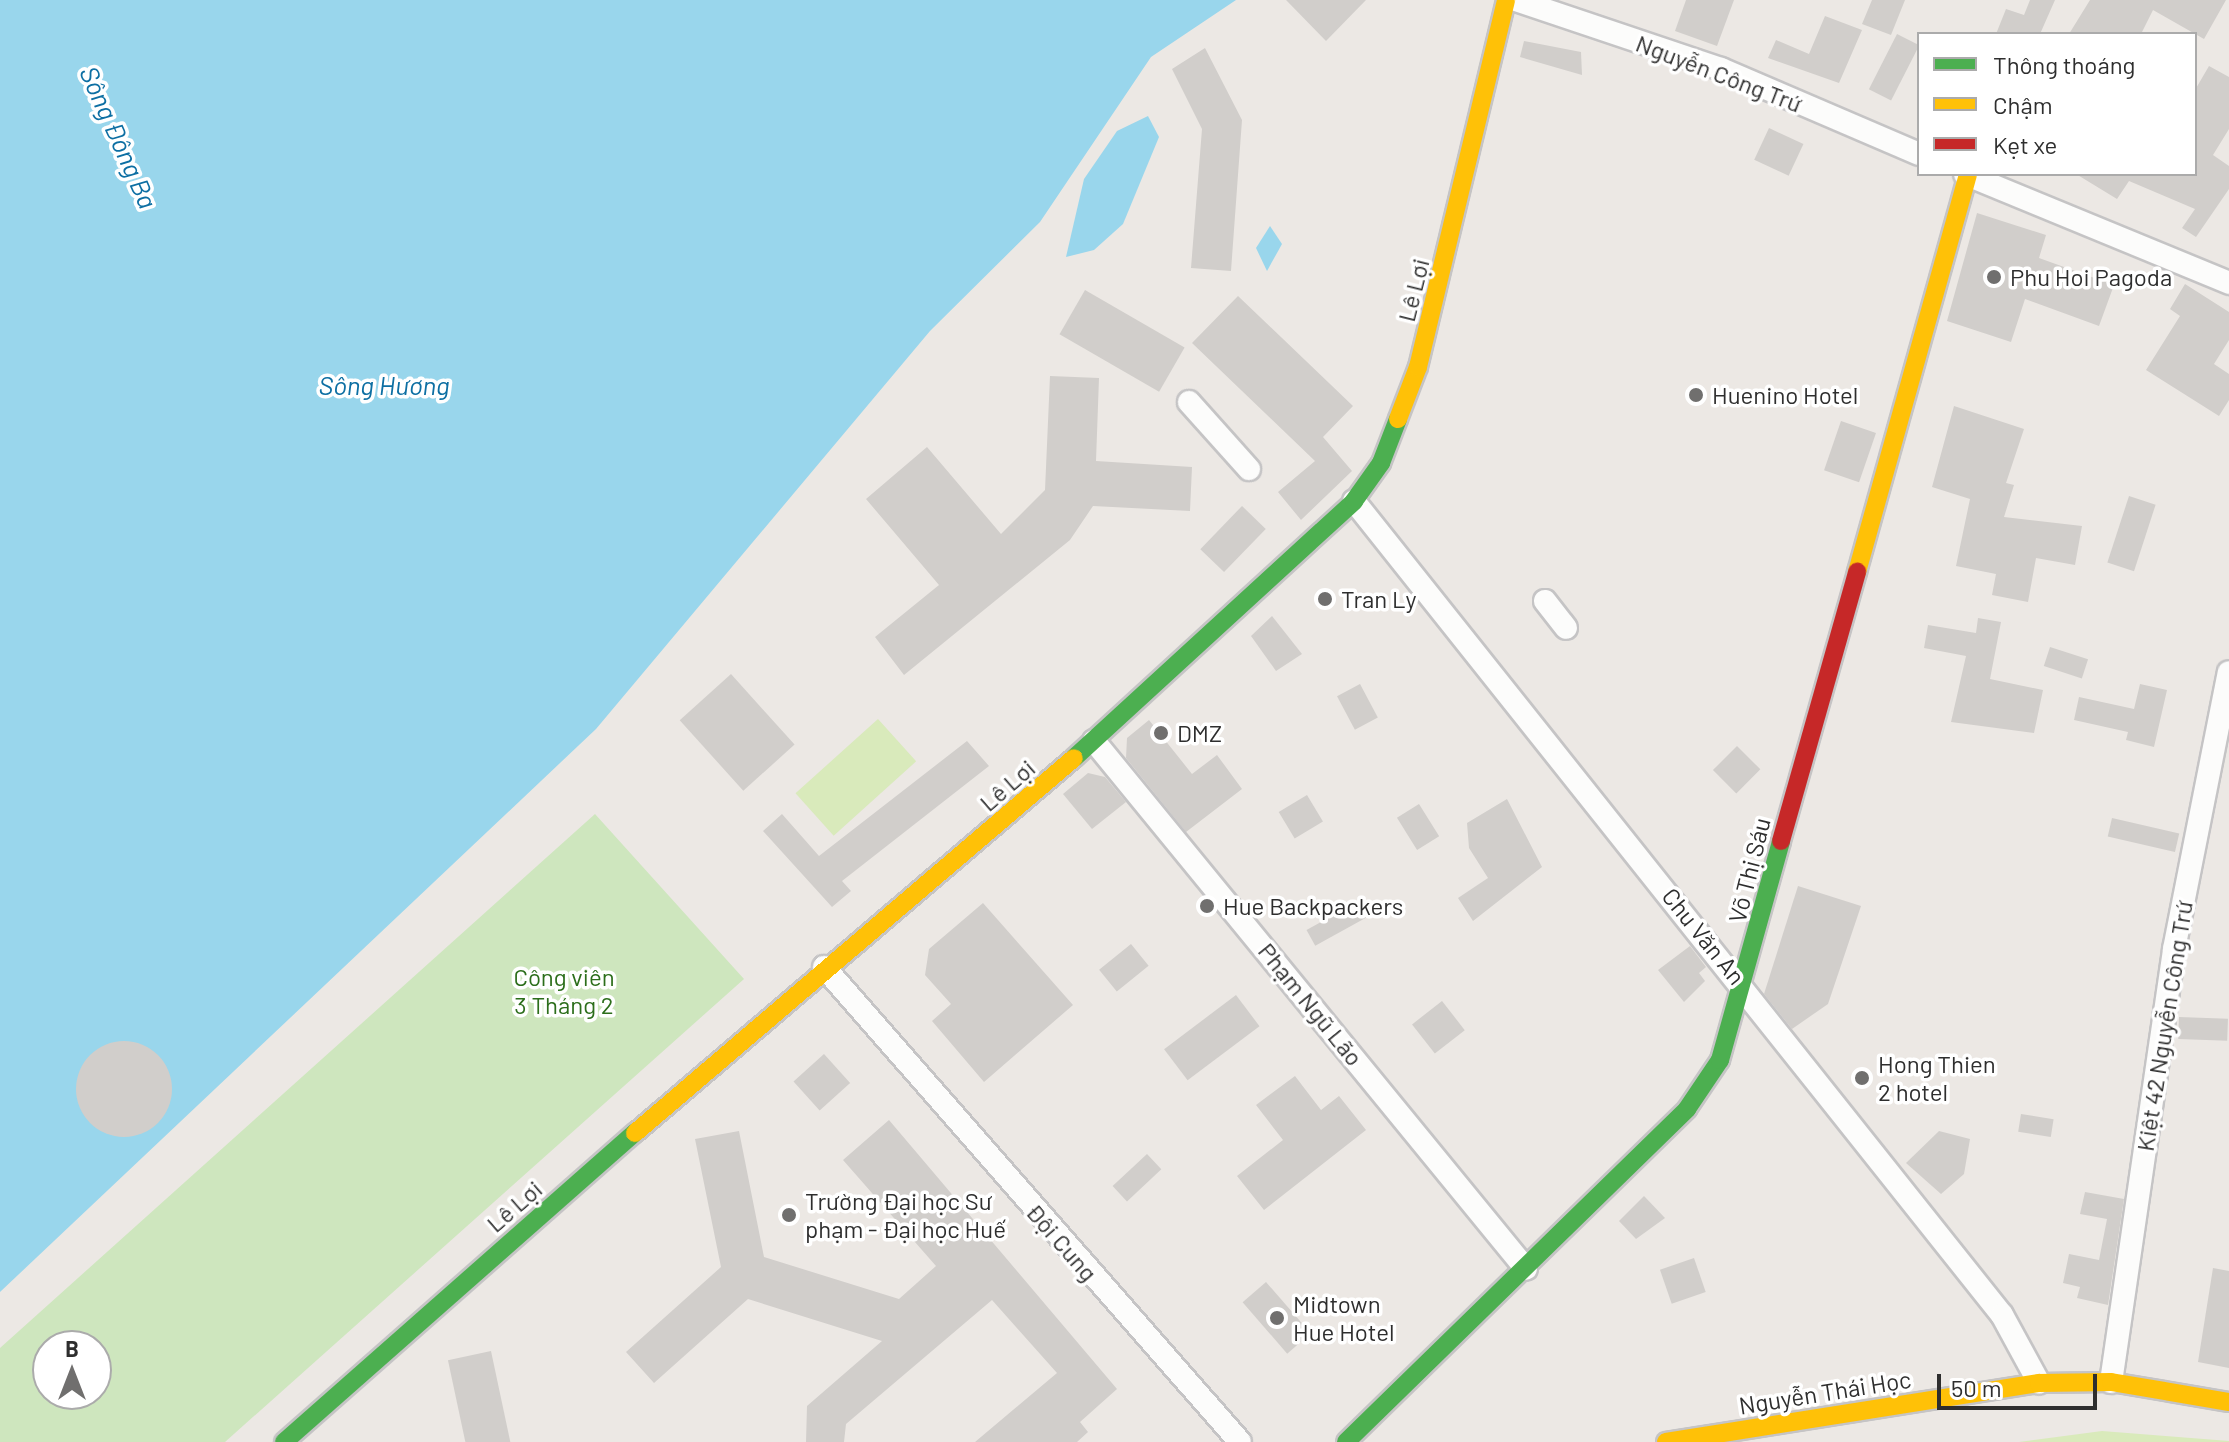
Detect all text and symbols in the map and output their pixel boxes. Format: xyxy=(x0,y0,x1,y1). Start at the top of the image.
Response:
street label: Nguyễn Công Trứ xyxy=(1632,28,1806,118)
legend xyxy=(1917,32,2197,176)
text: Thông thoáng xyxy=(1993,50,2135,79)
water label: Sông Đông Ba xyxy=(74,61,164,213)
text: Chậm xyxy=(1993,90,2053,119)
text: Kẹt xe xyxy=(1993,130,2057,159)
street label: Lê Lợi xyxy=(1391,256,1435,324)
place label: Phu Hoi Pagoda xyxy=(2010,263,2172,291)
marker: Phu Hoi Pagoda xyxy=(1985,268,2003,286)
water label: Sông Hương xyxy=(318,369,450,401)
place label: Huenino Hotel xyxy=(1712,381,1858,409)
marker: Huenino Hotel xyxy=(1687,386,1705,404)
place label: Tran Ly xyxy=(1341,585,1416,613)
marker: Tran Ly xyxy=(1316,590,1334,608)
place label: DMZ xyxy=(1177,719,1222,747)
marker: DMZ xyxy=(1152,724,1170,742)
street label: Lê Lợi xyxy=(973,753,1041,817)
street label: Võ Thị Sáu xyxy=(1722,815,1776,925)
street label: Chu Văn An xyxy=(1656,882,1752,990)
place label: Hue Backpackers xyxy=(1223,892,1403,920)
marker: Hue Backpackers xyxy=(1198,897,1216,915)
street label: Kiệt 42 Nguyễn Công Trứ xyxy=(2130,899,2198,1153)
street label: Phạm Ngũ Lão xyxy=(1253,937,1369,1071)
park label: Công viên 3 Tháng 2 xyxy=(513,963,615,1019)
place label: Hong Thien 2 hotel xyxy=(1878,1050,1996,1106)
marker: Hong Thien 2 hotel xyxy=(1853,1069,1871,1087)
street label: Lê Lợi xyxy=(480,1174,548,1238)
place label: Trường Đại học Sư phạm - Đại học Huế xyxy=(805,1187,1006,1243)
street label: Đội Cung xyxy=(1020,1197,1104,1287)
marker: Trường Đại học Sư phạm - Đại học Huế xyxy=(780,1206,798,1224)
place label: Midtown Hue Hotel xyxy=(1293,1290,1394,1346)
marker: Midtown Hue Hotel xyxy=(1268,1309,1286,1327)
north arrow xyxy=(32,1330,112,1410)
text: B xyxy=(65,1335,79,1361)
scale bar xyxy=(1941,1358,2101,1408)
street label: Nguyễn Thái Học xyxy=(1737,1364,1913,1420)
text: 50 m xyxy=(1951,1373,2002,1402)

